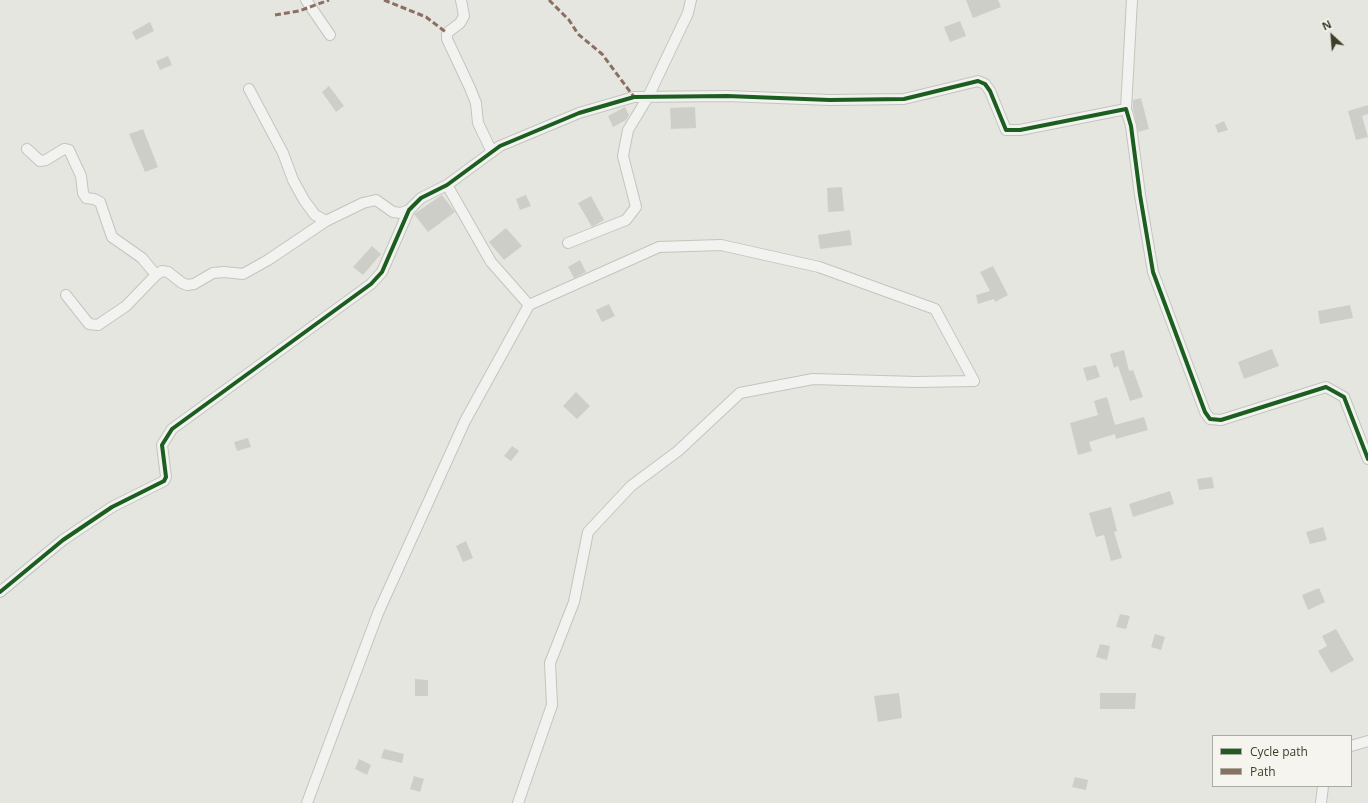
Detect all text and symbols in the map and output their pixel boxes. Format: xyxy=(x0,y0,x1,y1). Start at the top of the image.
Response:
north arrow xyxy=(1312,16,1352,56)
text: N xyxy=(1319,16,1334,33)
legend xyxy=(1212,735,1352,787)
text: Cycle path xyxy=(1250,743,1308,760)
text: Path xyxy=(1250,763,1276,780)

